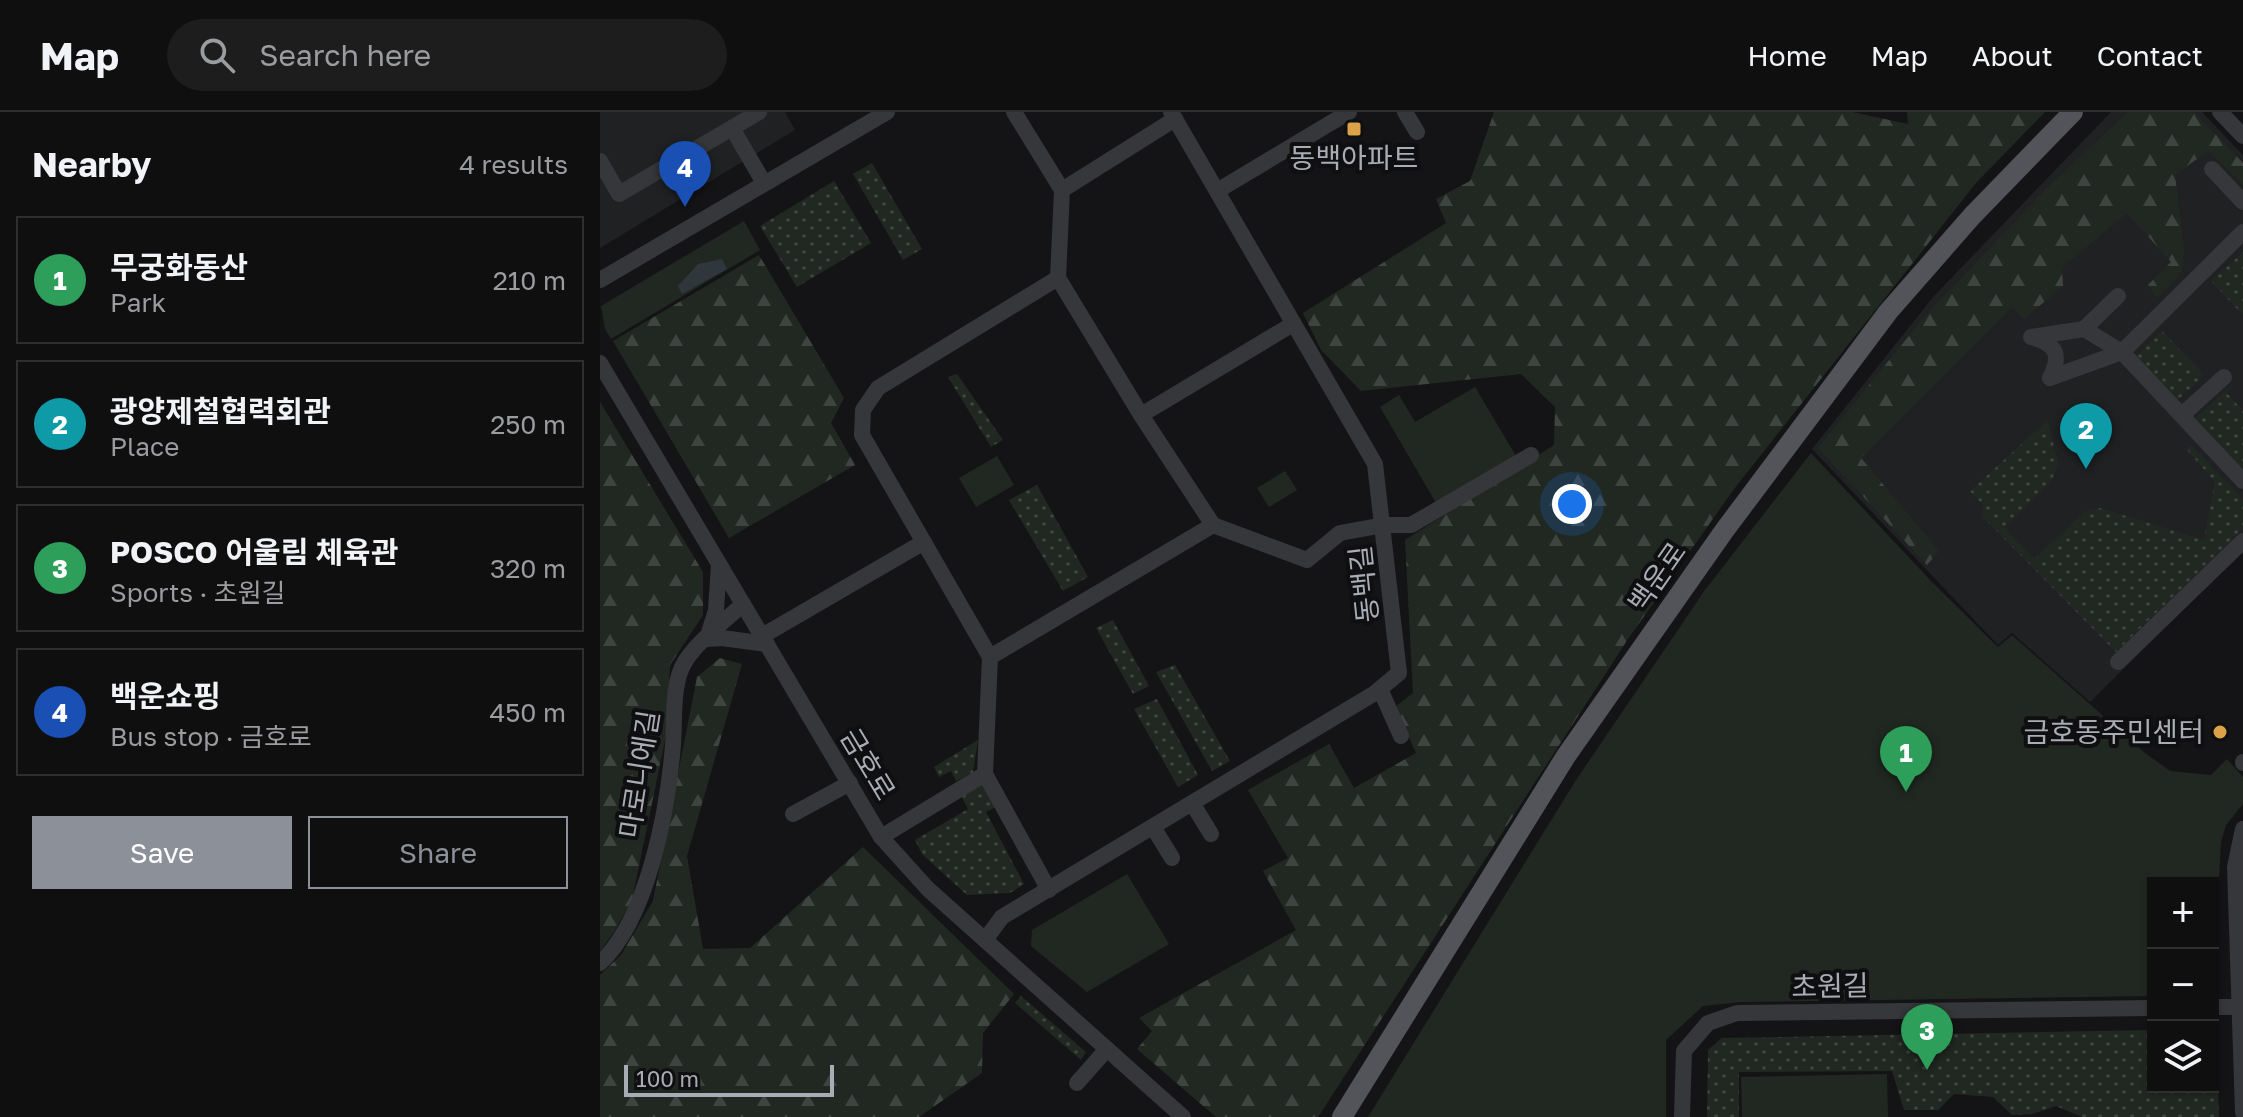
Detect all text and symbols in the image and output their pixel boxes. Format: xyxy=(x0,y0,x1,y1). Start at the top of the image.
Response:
search box xyxy=(167,19,727,91)
text: Map xyxy=(40,33,119,78)
icon: search xyxy=(195,33,239,77)
text: Search here xyxy=(259,37,431,73)
text: Home xyxy=(1748,39,1827,72)
text: Map xyxy=(1871,39,1928,72)
text: About xyxy=(1972,39,2053,72)
text: Contact xyxy=(2097,39,2203,72)
marker: 동백아파트 xyxy=(1345,120,1363,138)
pin: 4 xyxy=(659,141,711,207)
place label: 동백아파트 xyxy=(1290,141,1418,174)
text: Nearby xyxy=(32,144,152,184)
text: 4 results xyxy=(459,149,568,180)
text: 무궁화동산 xyxy=(110,249,248,285)
text: 1 xyxy=(53,265,67,296)
text: 210 m xyxy=(493,265,566,296)
text: Park xyxy=(110,287,166,318)
text: 광양제철협력회관 xyxy=(110,393,331,429)
pin: 2 xyxy=(2060,403,2112,469)
text: 2 xyxy=(52,409,68,440)
text: 250 m xyxy=(490,409,566,440)
text: Place xyxy=(110,431,179,462)
your location xyxy=(1552,484,1592,524)
text: POSCO 어울림 체육관 xyxy=(110,534,398,570)
street label: 백운로 xyxy=(1621,536,1692,618)
street label: 동백길 xyxy=(1343,544,1384,624)
text: 3 xyxy=(52,553,68,584)
text: 320 m xyxy=(490,553,566,584)
text: Sports · 초원길 xyxy=(110,577,286,608)
text: 백운쇼핑 xyxy=(110,678,220,714)
text: 4 xyxy=(52,697,68,728)
text: 450 m xyxy=(489,697,566,728)
street label: 마로니에길 xyxy=(612,708,665,840)
place label: 금호동주민센터 xyxy=(2024,715,2204,748)
text: Bus stop · 금호로 xyxy=(110,721,312,752)
street label: 금호로 xyxy=(834,722,902,805)
marker: 금호동주민센터 xyxy=(2211,723,2229,741)
pin: 1 xyxy=(1880,726,1932,792)
button: Save xyxy=(32,816,292,889)
button: Share xyxy=(308,816,568,889)
map controls xyxy=(2147,877,2219,1093)
button: + xyxy=(2147,877,2219,949)
button: − xyxy=(2147,949,2219,1021)
street label: 초원길 xyxy=(1791,968,1869,1003)
pin: 3 xyxy=(1901,1004,1953,1070)
button: layers xyxy=(2147,1021,2219,1093)
scale bar xyxy=(624,1061,834,1097)
text: 100 m xyxy=(636,1065,699,1092)

